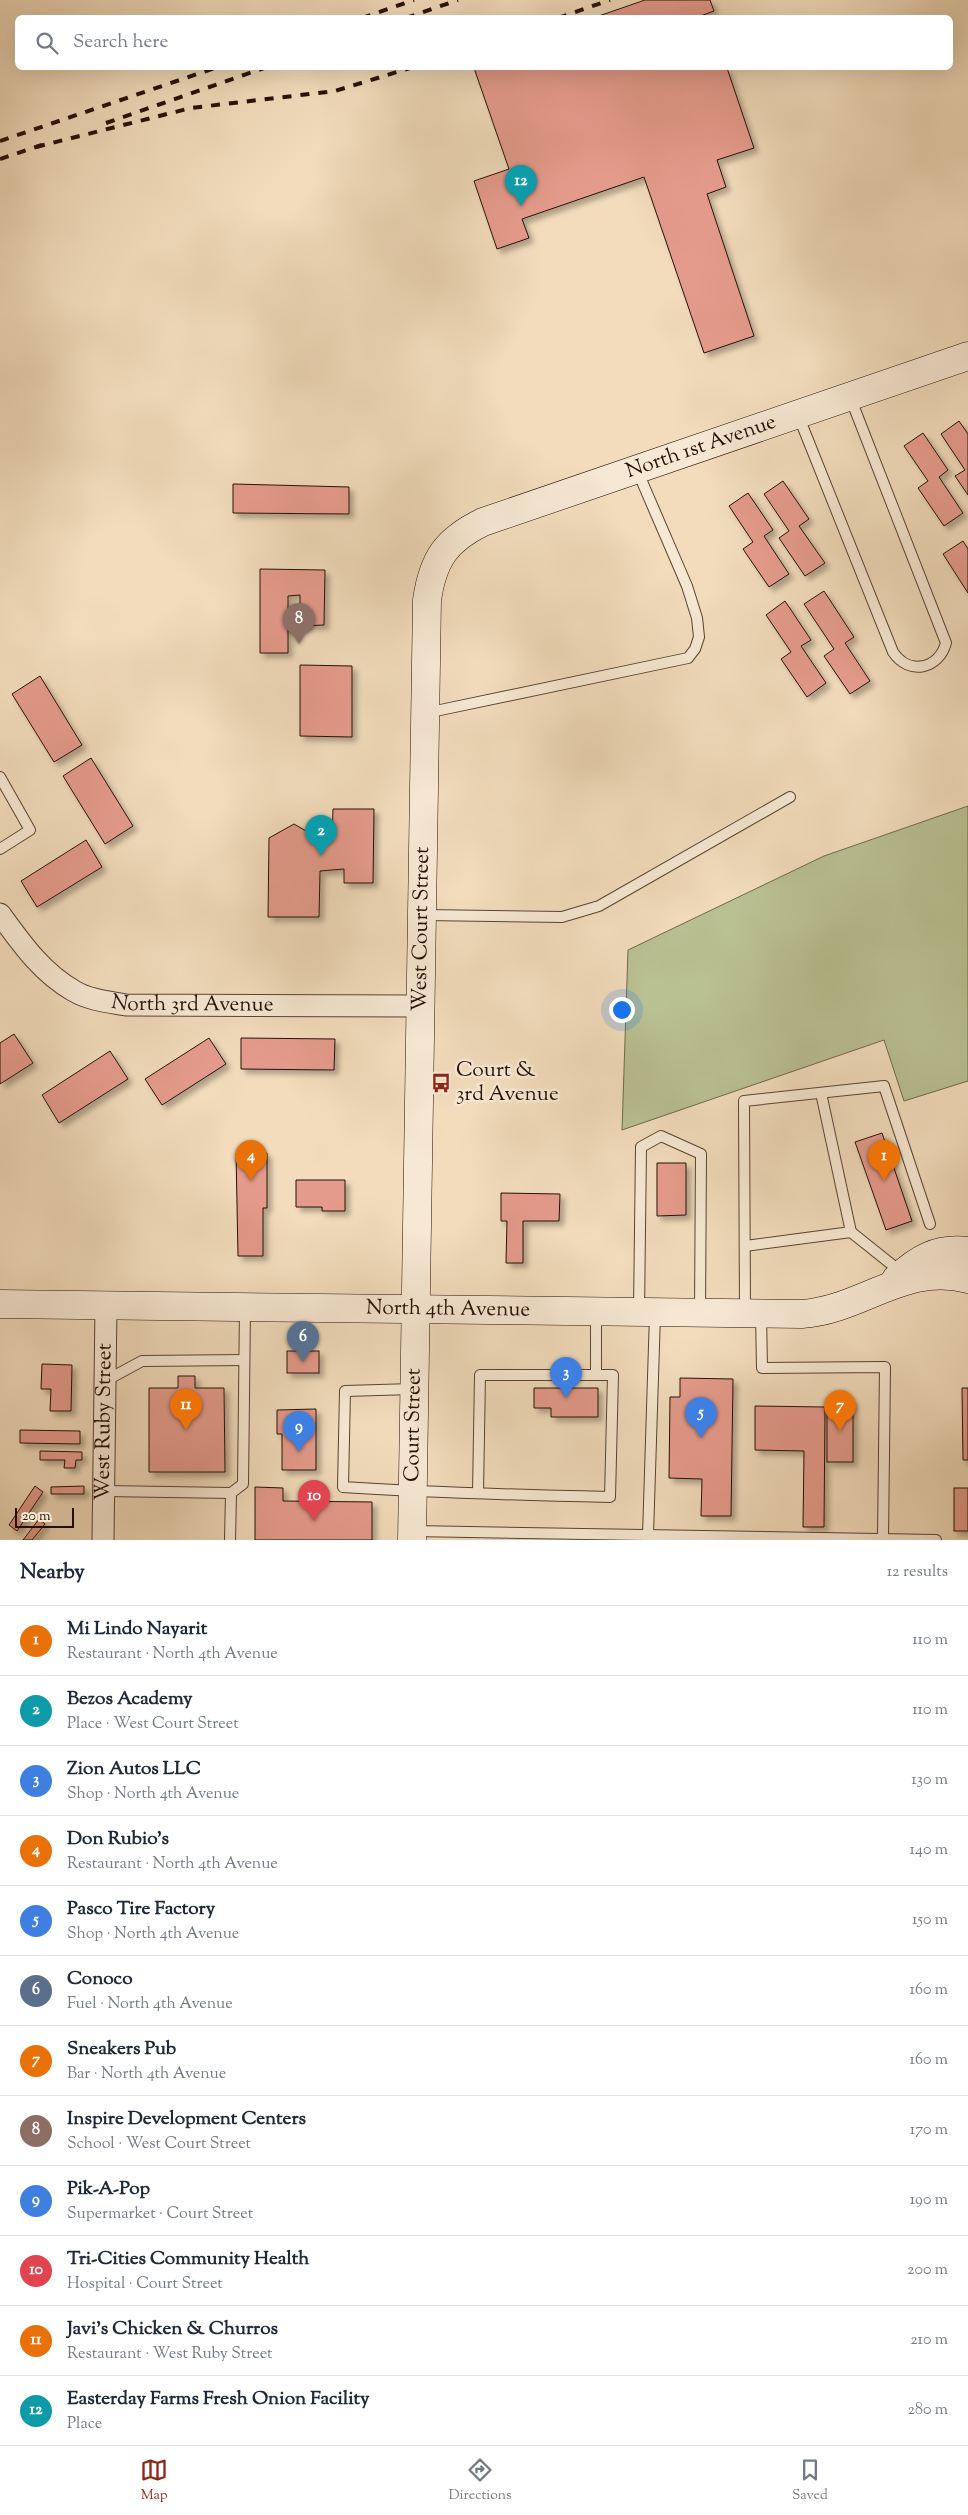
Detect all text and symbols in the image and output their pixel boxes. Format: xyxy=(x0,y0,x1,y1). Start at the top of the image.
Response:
search box xyxy=(15,15,953,70)
icon: search xyxy=(33,29,61,57)
text: Search here xyxy=(73,29,168,56)
pin: 12 xyxy=(505,165,537,206)
street label: North 1st Avenue xyxy=(622,408,780,487)
pin: 8 xyxy=(283,603,315,644)
pin: 2 xyxy=(305,815,337,856)
street label: West Court Street xyxy=(405,846,438,1012)
street label: North 3rd Avenue xyxy=(109,988,274,1021)
your location xyxy=(609,997,635,1023)
place label: Court & 3rd Avenue xyxy=(456,1056,559,1110)
bus stop icon: Court & 3rd Avenue xyxy=(430,1072,452,1094)
pin: 4 xyxy=(235,1140,267,1181)
pin: 1 xyxy=(868,1140,900,1181)
street label: North 4th Avenue xyxy=(366,1294,530,1326)
pin: 6 xyxy=(287,1321,319,1362)
street label: West Ruby Street xyxy=(89,1343,121,1501)
pin: 3 xyxy=(550,1357,582,1398)
street label: Court Street xyxy=(398,1368,430,1482)
pin: 11 xyxy=(170,1389,202,1430)
pin: 7 xyxy=(824,1390,856,1431)
pin: 5 xyxy=(685,1397,717,1438)
pin: 9 xyxy=(283,1411,315,1452)
pin: 10 xyxy=(298,1480,330,1521)
scale bar xyxy=(15,1505,74,1528)
text: 20 m xyxy=(22,1507,51,1527)
text: Nearby xyxy=(20,1558,85,1588)
text: 12 results xyxy=(887,1561,948,1584)
text: Mi Lindo Nayarit xyxy=(67,1616,207,1643)
text: 1 xyxy=(33,1629,39,1652)
text: 110 m xyxy=(912,1629,948,1652)
text: Restaurant · North 4th Avenue xyxy=(67,1643,278,1666)
text: Bezos Academy xyxy=(67,1686,193,1713)
text: 2 xyxy=(32,1699,40,1722)
text: 110 m xyxy=(912,1699,948,1722)
text: Place · West Court Street xyxy=(67,1713,239,1736)
text: Zion Autos LLC xyxy=(67,1756,201,1783)
text: 3 xyxy=(33,1769,39,1792)
text: 130 m xyxy=(911,1769,948,1792)
text: Shop · North 4th Avenue xyxy=(67,1783,239,1806)
text: Don Rubio's xyxy=(67,1826,169,1853)
text: 4 xyxy=(32,1839,40,1862)
text: 140 m xyxy=(910,1839,948,1862)
text: Restaurant · North 4th Avenue xyxy=(67,1853,278,1876)
text: Pasco Tire Factory xyxy=(67,1896,215,1923)
text: 5 xyxy=(33,1909,39,1932)
text: 150 m xyxy=(912,1909,948,1932)
text: Shop · North 4th Avenue xyxy=(67,1923,239,1946)
text: Conoco xyxy=(67,1966,133,1993)
text: 6 xyxy=(32,1979,40,2002)
text: 160 m xyxy=(910,1979,948,2002)
text: Fuel · North 4th Avenue xyxy=(67,1993,233,2016)
text: Sneakers Pub xyxy=(67,2036,176,2063)
text: 7 xyxy=(32,2049,40,2072)
text: 160 m xyxy=(910,2049,948,2072)
text: Bar · North 4th Avenue xyxy=(67,2063,226,2086)
text: Inspire Development Centers xyxy=(67,2106,306,2133)
text: 8 xyxy=(32,2119,40,2142)
text: 170 m xyxy=(910,2119,948,2142)
text: School · West Court Street xyxy=(67,2133,251,2156)
text: Pik-A-Pop xyxy=(67,2176,150,2203)
text: 9 xyxy=(32,2189,40,2212)
text: 190 m xyxy=(910,2189,948,2212)
text: Supermarket · Court Street xyxy=(67,2203,253,2226)
text: Tri-Cities Community Health xyxy=(67,2246,309,2273)
text: 10 xyxy=(29,2259,43,2282)
text: 200 m xyxy=(907,2259,948,2282)
text: Hospital · Court Street xyxy=(67,2273,223,2296)
text: Javi's Chicken & Churros xyxy=(67,2316,278,2343)
text: 11 xyxy=(31,2329,41,2352)
text: 210 m xyxy=(910,2329,948,2352)
text: Restaurant · West Ruby Street xyxy=(67,2343,273,2366)
text: Easterday Farms Fresh Onion Facility xyxy=(67,2386,370,2413)
text: 12 xyxy=(30,2399,42,2422)
text: 280 m xyxy=(907,2399,948,2422)
text: Place xyxy=(67,2413,102,2436)
tab: Map xyxy=(140,2456,168,2506)
tab: Directions xyxy=(448,2456,512,2506)
tab: Saved xyxy=(792,2456,828,2506)

